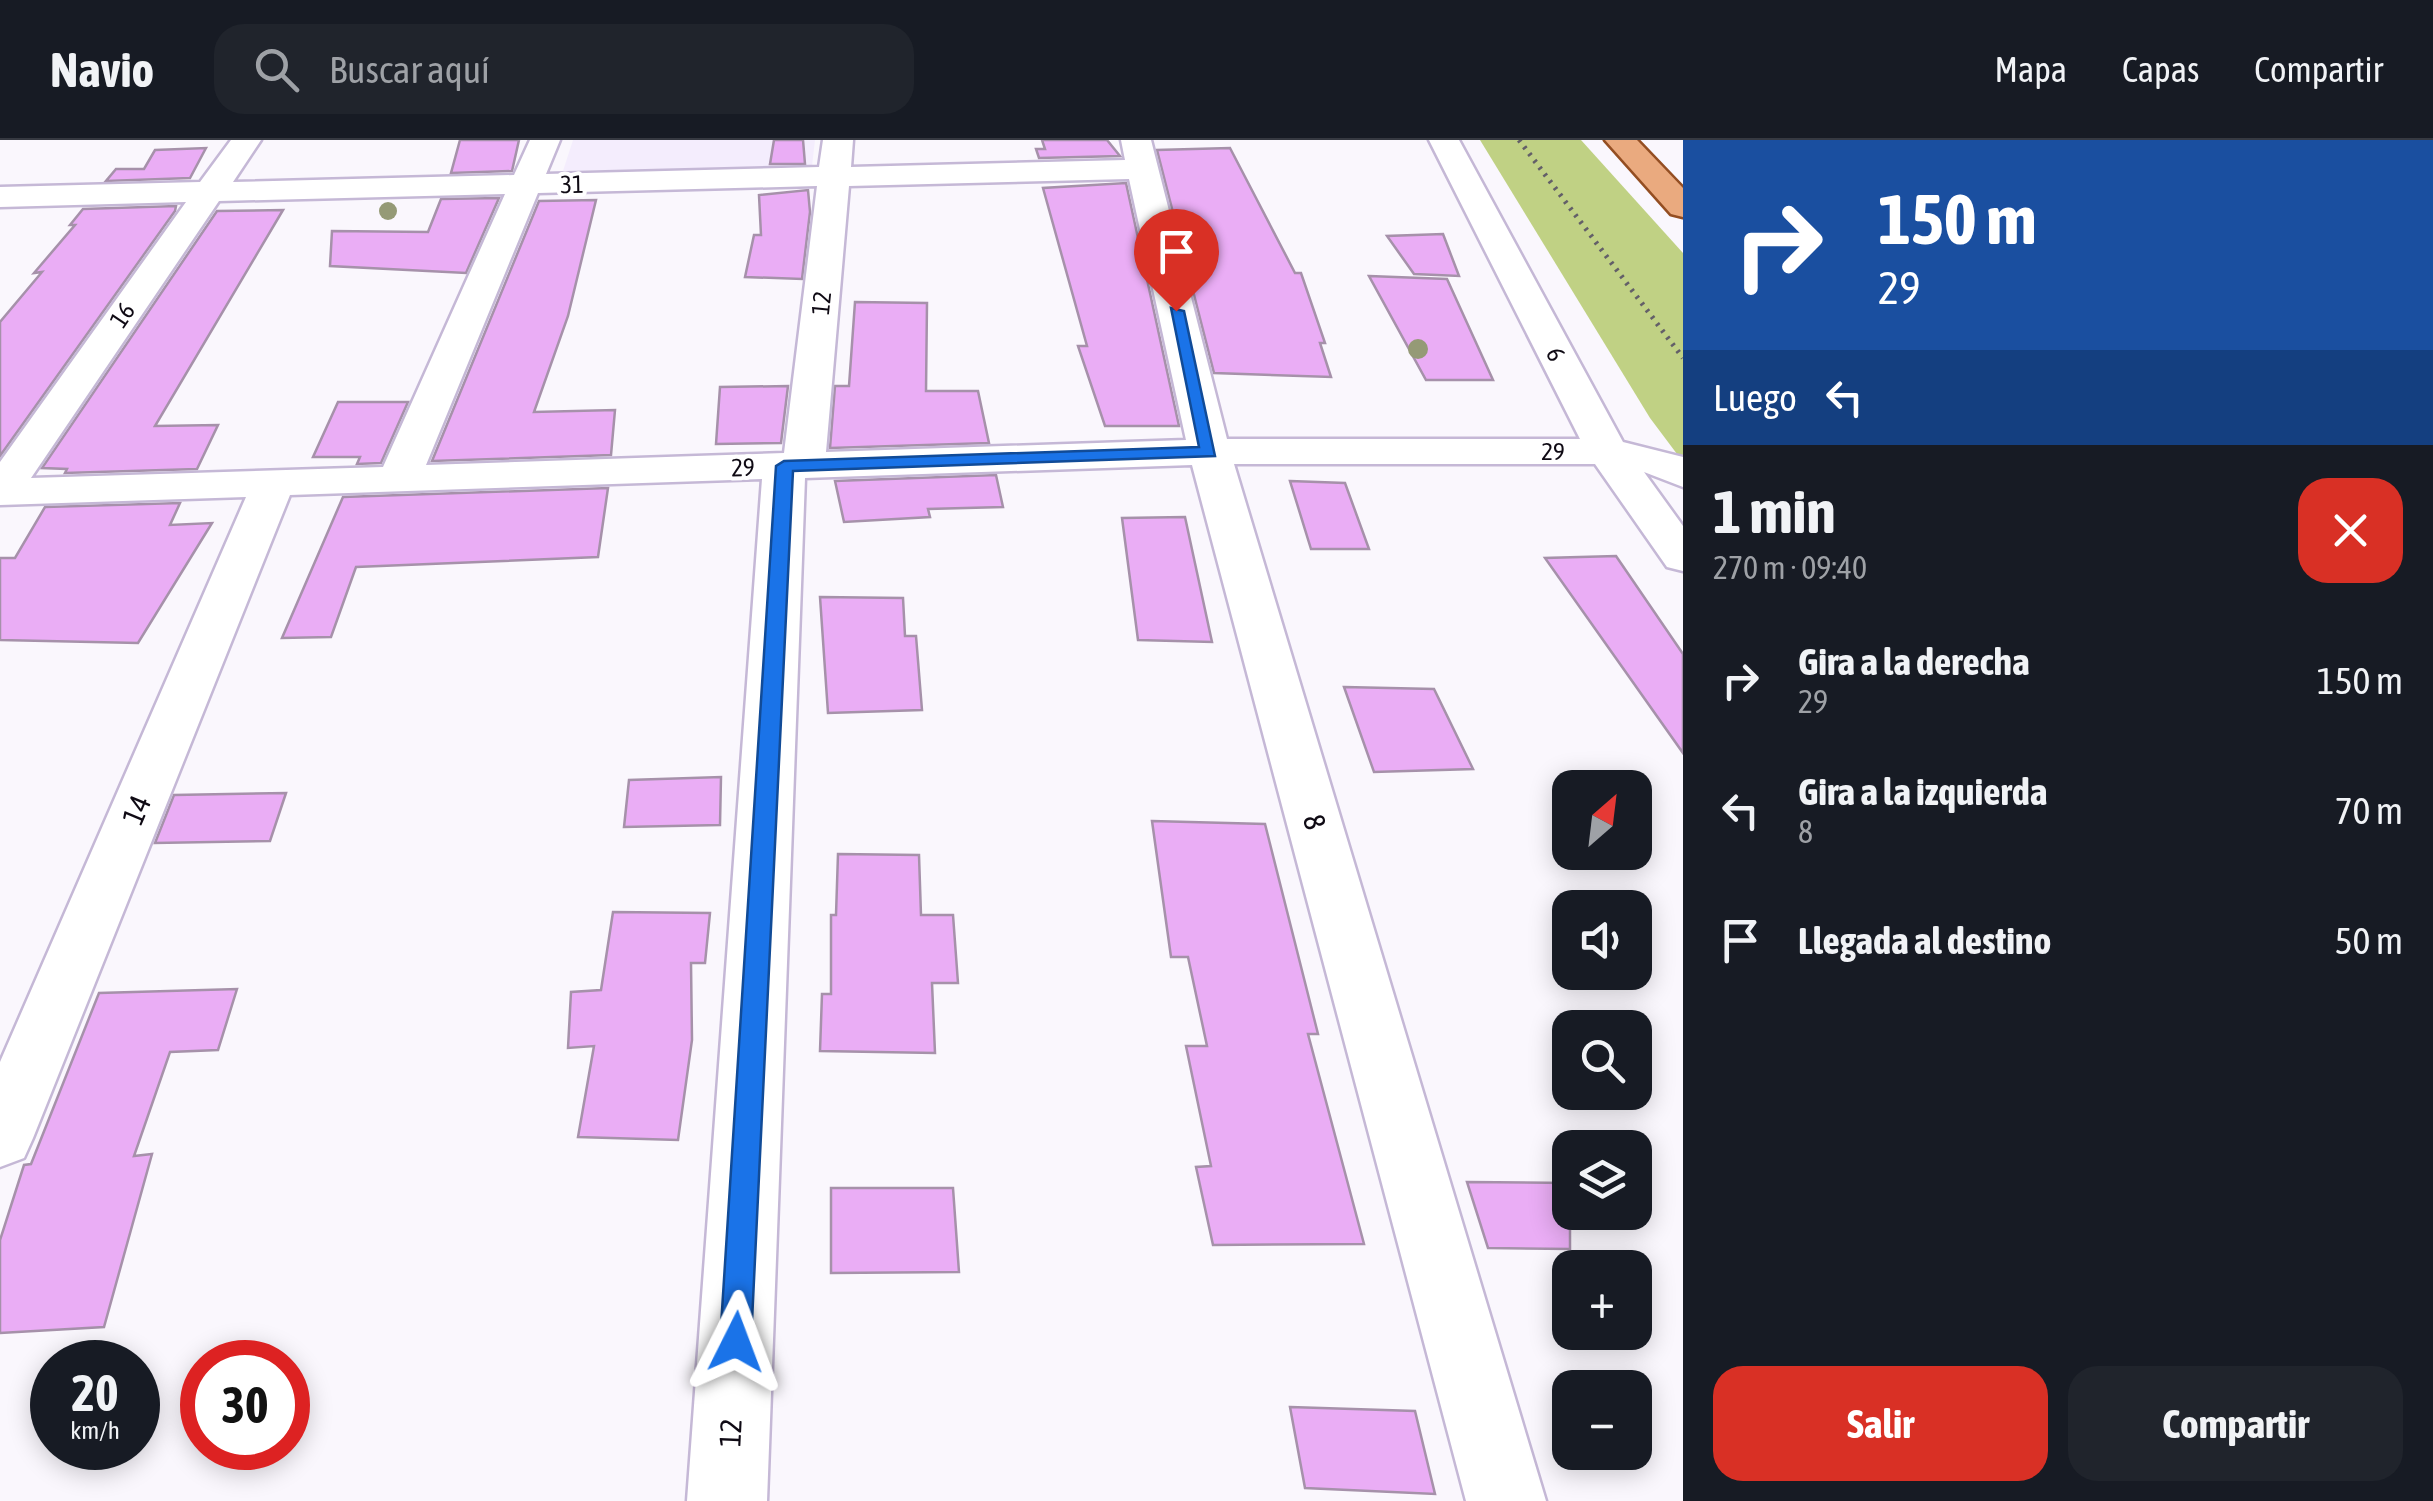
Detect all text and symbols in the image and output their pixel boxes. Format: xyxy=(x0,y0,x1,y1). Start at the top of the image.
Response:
search box xyxy=(214,24,914,114)
text: Navio xyxy=(50,42,154,97)
icon: search xyxy=(249,42,304,97)
text: Buscar aquí xyxy=(329,48,490,91)
text: Mapa xyxy=(1994,49,2067,89)
text: Capas xyxy=(2122,49,2199,89)
text: Compartir xyxy=(2254,49,2383,89)
street label: 31 xyxy=(560,170,584,198)
text: 150 m xyxy=(1878,179,2037,259)
icon: right xyxy=(1713,180,1843,310)
pin xyxy=(1134,209,1219,312)
icon: arrive xyxy=(1149,224,1204,279)
text: 29 xyxy=(1878,262,1920,314)
street label: 12 xyxy=(806,290,836,316)
street label: 16 xyxy=(104,297,140,333)
street label: 6 xyxy=(1541,342,1571,366)
icon: left xyxy=(1817,370,1872,425)
text: Luego xyxy=(1713,376,1797,419)
street label: 29 xyxy=(1541,437,1565,465)
street label: 29 xyxy=(731,453,755,481)
text: 1 min xyxy=(1713,477,1836,546)
button: close xyxy=(2298,478,2403,583)
text: 270 m · 09:40 xyxy=(1713,549,1867,586)
text: Gira a la derecha xyxy=(1798,640,2030,683)
icon: right xyxy=(1713,653,1768,708)
text: 150 m xyxy=(2317,659,2403,702)
text: 29 xyxy=(1798,683,1828,720)
north arrow xyxy=(1552,770,1652,870)
map controls xyxy=(1552,770,1652,1470)
text: Gira a la izquierda xyxy=(1798,770,2047,813)
icon: left xyxy=(1713,783,1768,838)
text: 70 m xyxy=(2335,789,2403,832)
street label: 14 xyxy=(115,790,157,829)
street label: 8 xyxy=(1297,810,1333,833)
text: 8 xyxy=(1798,813,1813,850)
button: sound xyxy=(1552,890,1652,990)
icon: arrive xyxy=(1713,913,1768,968)
text: Llegada al destino xyxy=(1798,919,2051,962)
text: 50 m xyxy=(2335,919,2403,962)
button: search xyxy=(1552,1010,1652,1110)
button: layers xyxy=(1552,1130,1652,1230)
button: + xyxy=(1552,1250,1652,1350)
position arrow xyxy=(684,1290,788,1394)
speed limit sign: 30 xyxy=(180,1340,310,1470)
text: 20 xyxy=(71,1364,118,1422)
button: Salir xyxy=(1713,1366,2048,1481)
button: Compartir xyxy=(2068,1366,2403,1481)
button: − xyxy=(1552,1370,1652,1470)
text: km/h xyxy=(70,1416,120,1444)
street label: 12 xyxy=(712,1418,748,1448)

